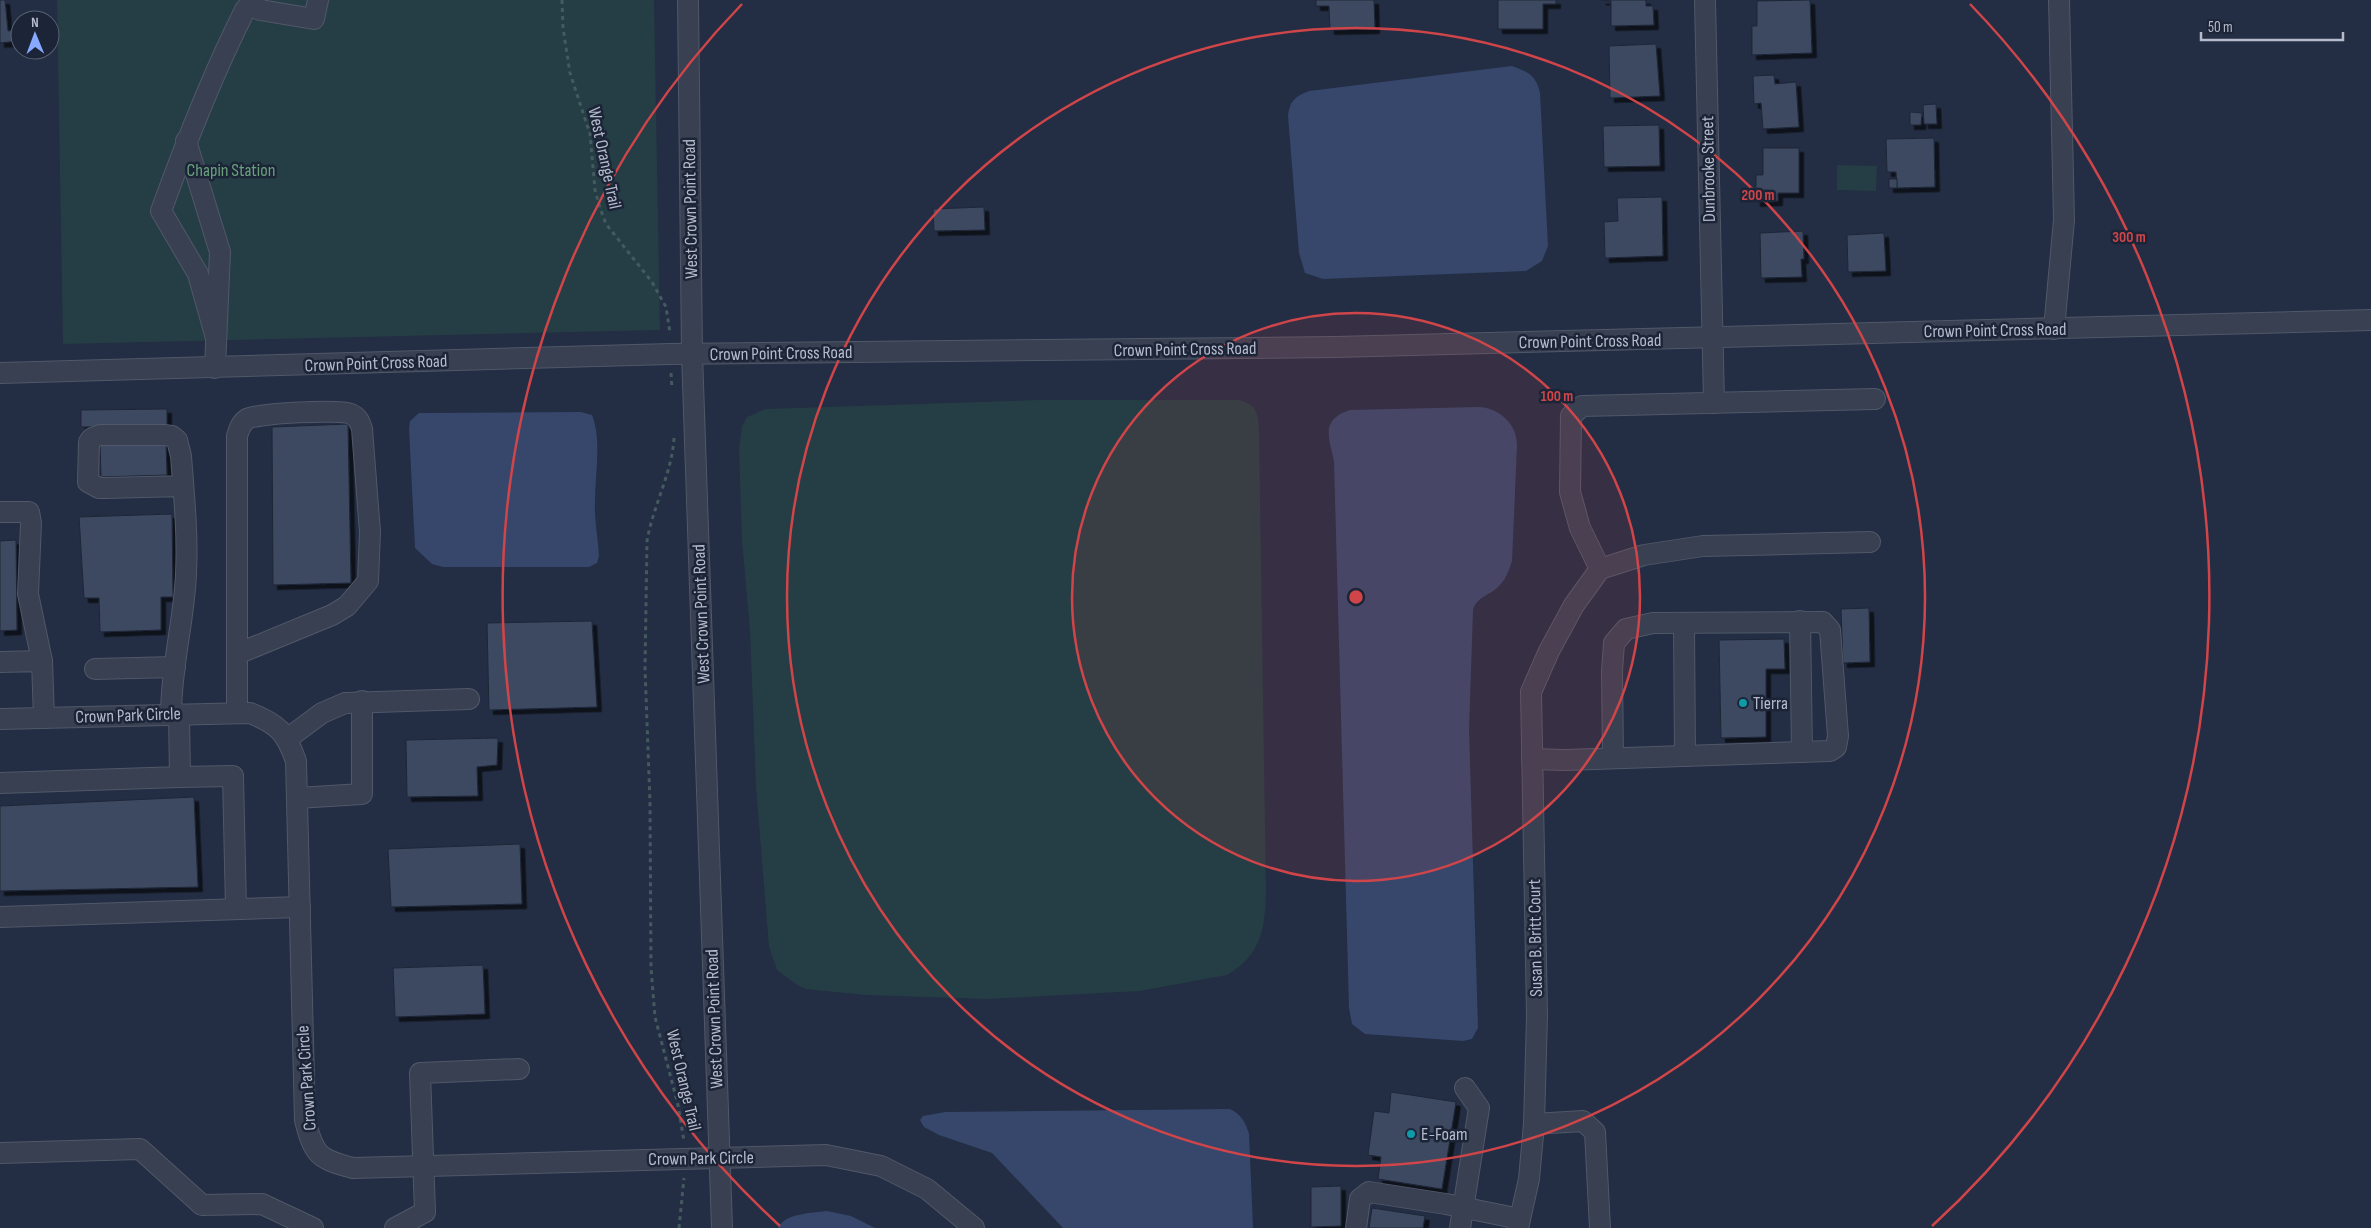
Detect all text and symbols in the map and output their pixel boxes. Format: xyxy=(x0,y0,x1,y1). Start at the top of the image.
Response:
north arrow xyxy=(10,10,60,60)
scale bar xyxy=(2201,10,2344,42)
text: N xyxy=(31,14,39,31)
text: 50 m xyxy=(2208,18,2233,37)
street label: West Orange Trail xyxy=(583,105,626,211)
street label: Dunbrooke Street xyxy=(1697,115,1720,222)
street label: West Crown Point Road xyxy=(679,139,702,279)
park label: Chapin Station xyxy=(187,160,275,181)
text: 200 m xyxy=(1741,186,1775,205)
text: 300 m xyxy=(2112,228,2146,247)
street label: Crown Point Cross Road xyxy=(1923,319,2067,342)
street label: Crown Point Cross Road xyxy=(1518,330,1662,353)
street label: Crown Point Cross Road xyxy=(1113,338,1257,361)
street label: Crown Point Cross Road xyxy=(709,342,853,365)
street label: Crown Point Cross Road xyxy=(304,351,448,376)
text: 100 m xyxy=(1541,387,1573,406)
street label: West Crown Point Road xyxy=(689,544,714,684)
centre of rings xyxy=(1347,588,1365,606)
place label: Tierra xyxy=(1753,693,1788,714)
marker: Tierra xyxy=(1737,697,1749,709)
street label: Crown Park Circle xyxy=(75,703,181,728)
street label: Susan B. Britt Court xyxy=(1524,878,1547,997)
street label: West Crown Point Road xyxy=(702,949,727,1089)
street label: Crown Park Circle xyxy=(292,1025,321,1131)
street label: West Orange Trail xyxy=(662,1027,705,1133)
place label: E-Foam xyxy=(1421,1124,1468,1145)
marker: E-Foam xyxy=(1405,1128,1417,1140)
street label: Crown Park Circle xyxy=(648,1147,754,1170)

